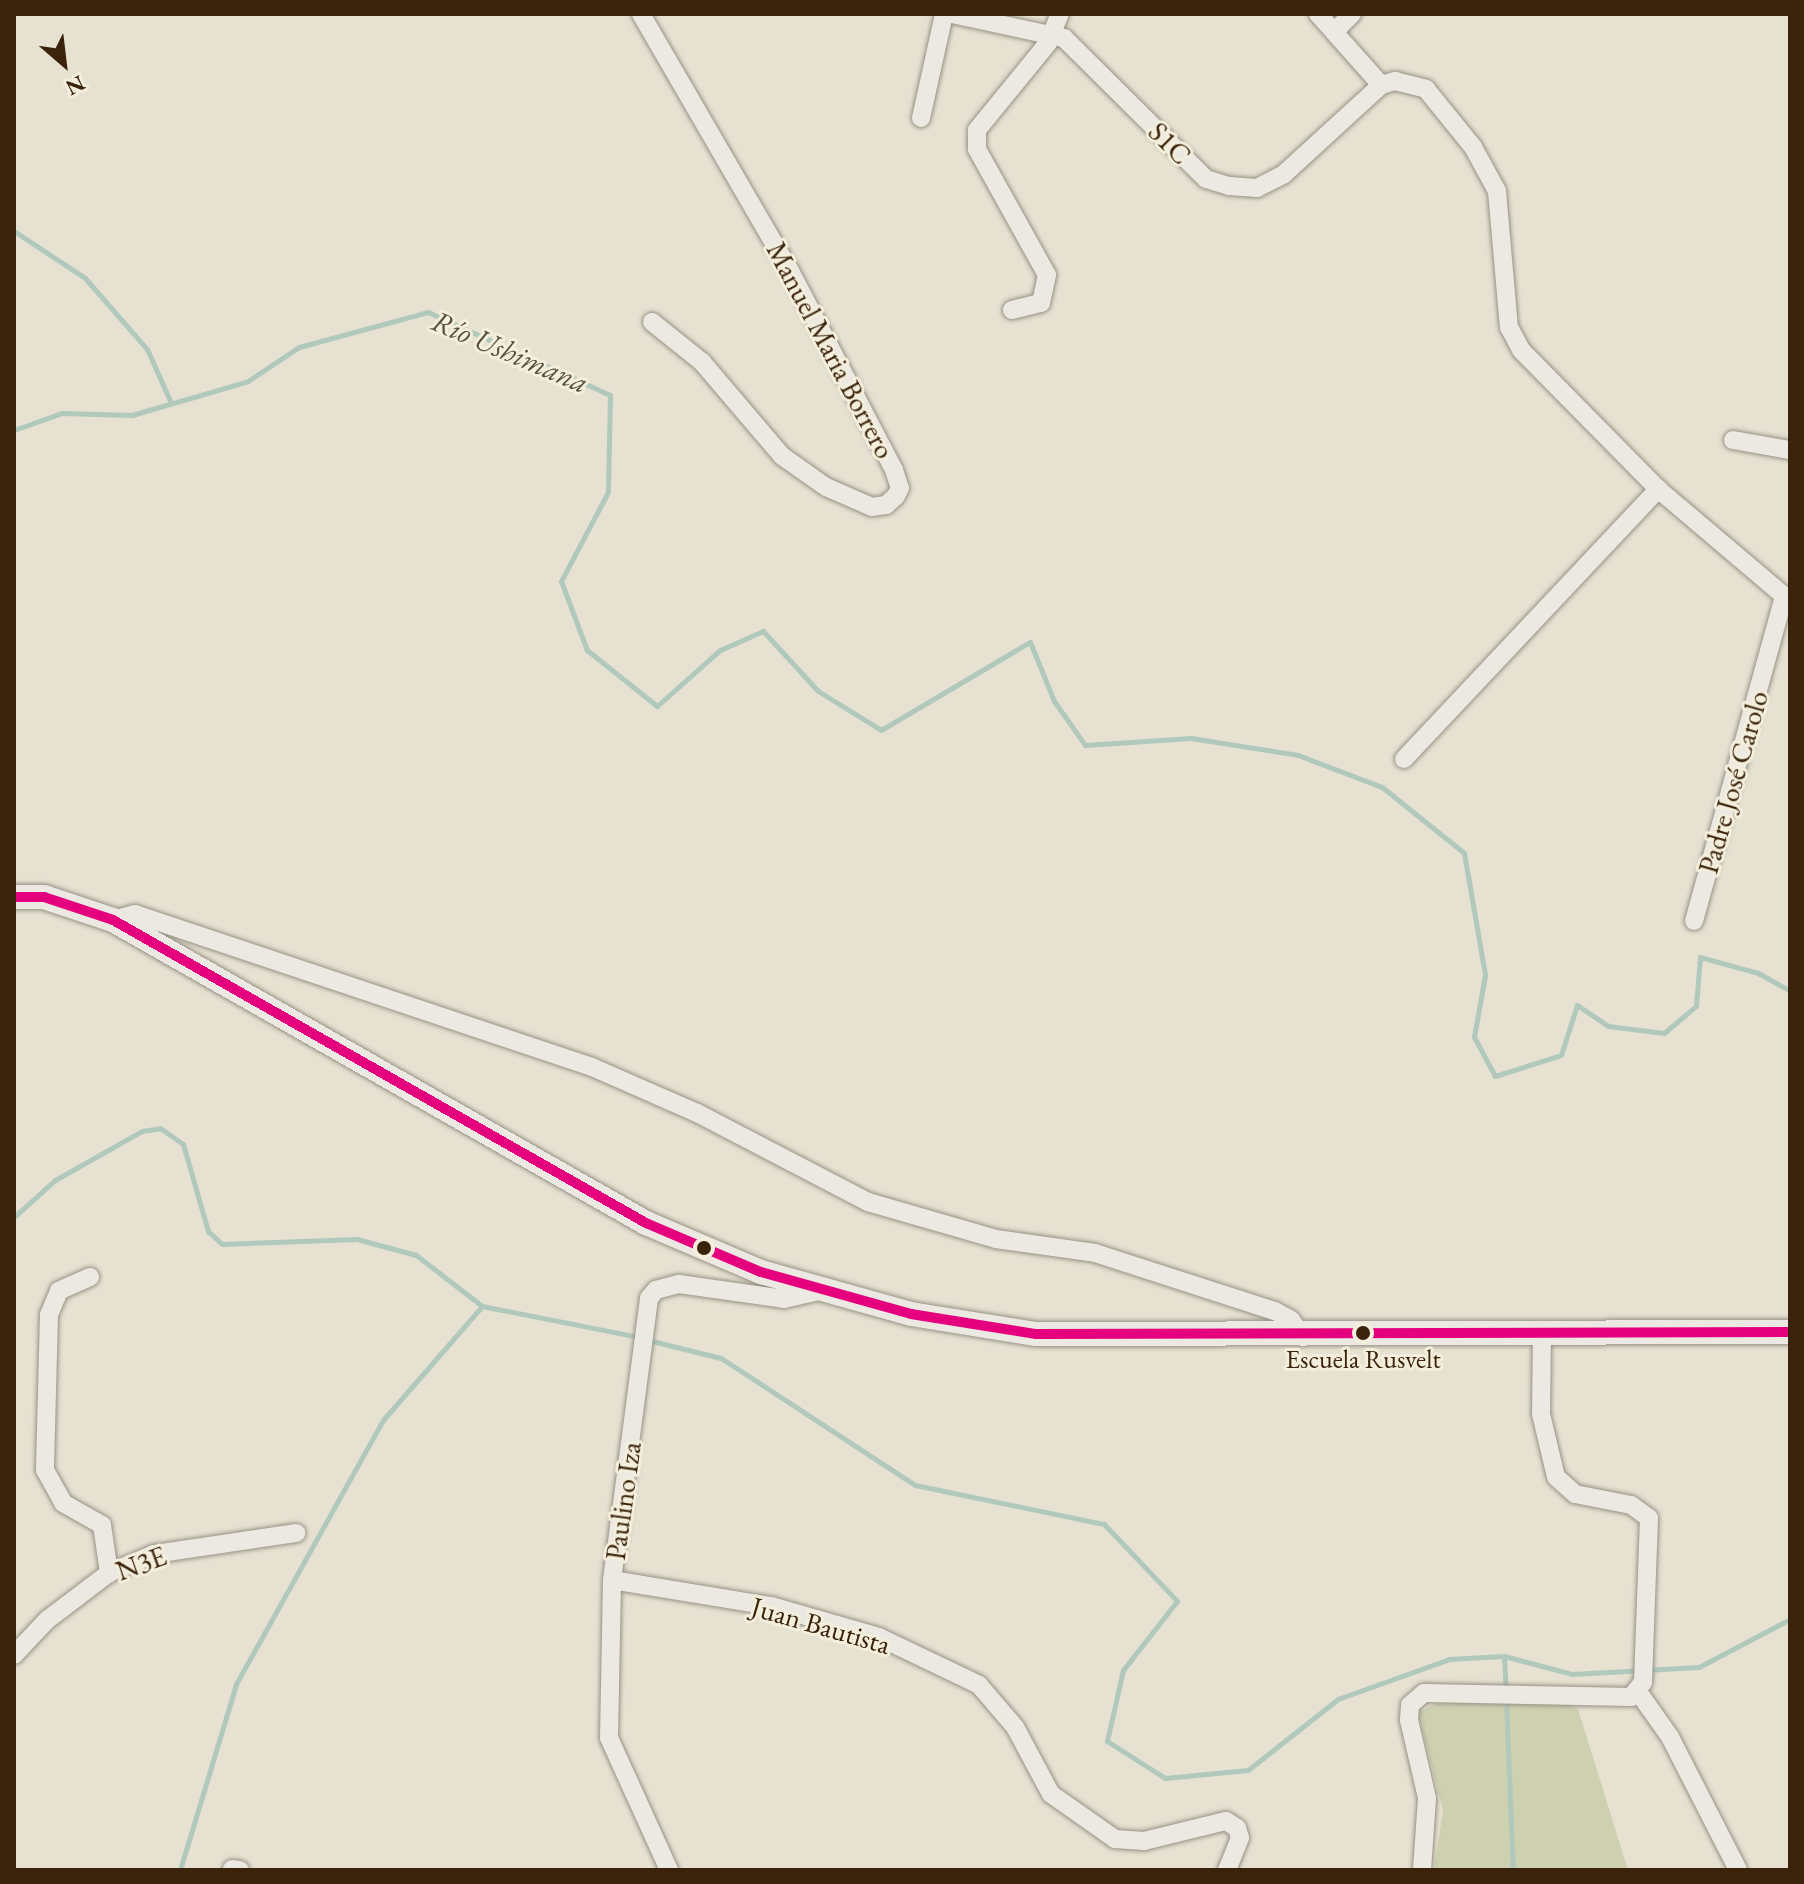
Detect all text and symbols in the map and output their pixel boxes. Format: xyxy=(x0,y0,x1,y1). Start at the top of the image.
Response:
north arrow xyxy=(24,24,104,104)
text: N xyxy=(61,69,90,103)
street label: S1C xyxy=(1142,115,1198,171)
street label: Manuel Maria Borrero xyxy=(760,236,902,464)
water label: Río Ushimana xyxy=(426,303,594,401)
street label: Padre José Carolo xyxy=(1691,687,1775,877)
unlabelled marker xyxy=(696,1240,712,1256)
marker: Escuela Rusvelt xyxy=(1355,1325,1371,1341)
place label: Escuela Rusvelt xyxy=(1285,1344,1441,1376)
street label: Paulino Iza xyxy=(598,1440,648,1562)
street label: N3E xyxy=(111,1538,171,1588)
street label: Juan Bautista xyxy=(748,1589,894,1661)

